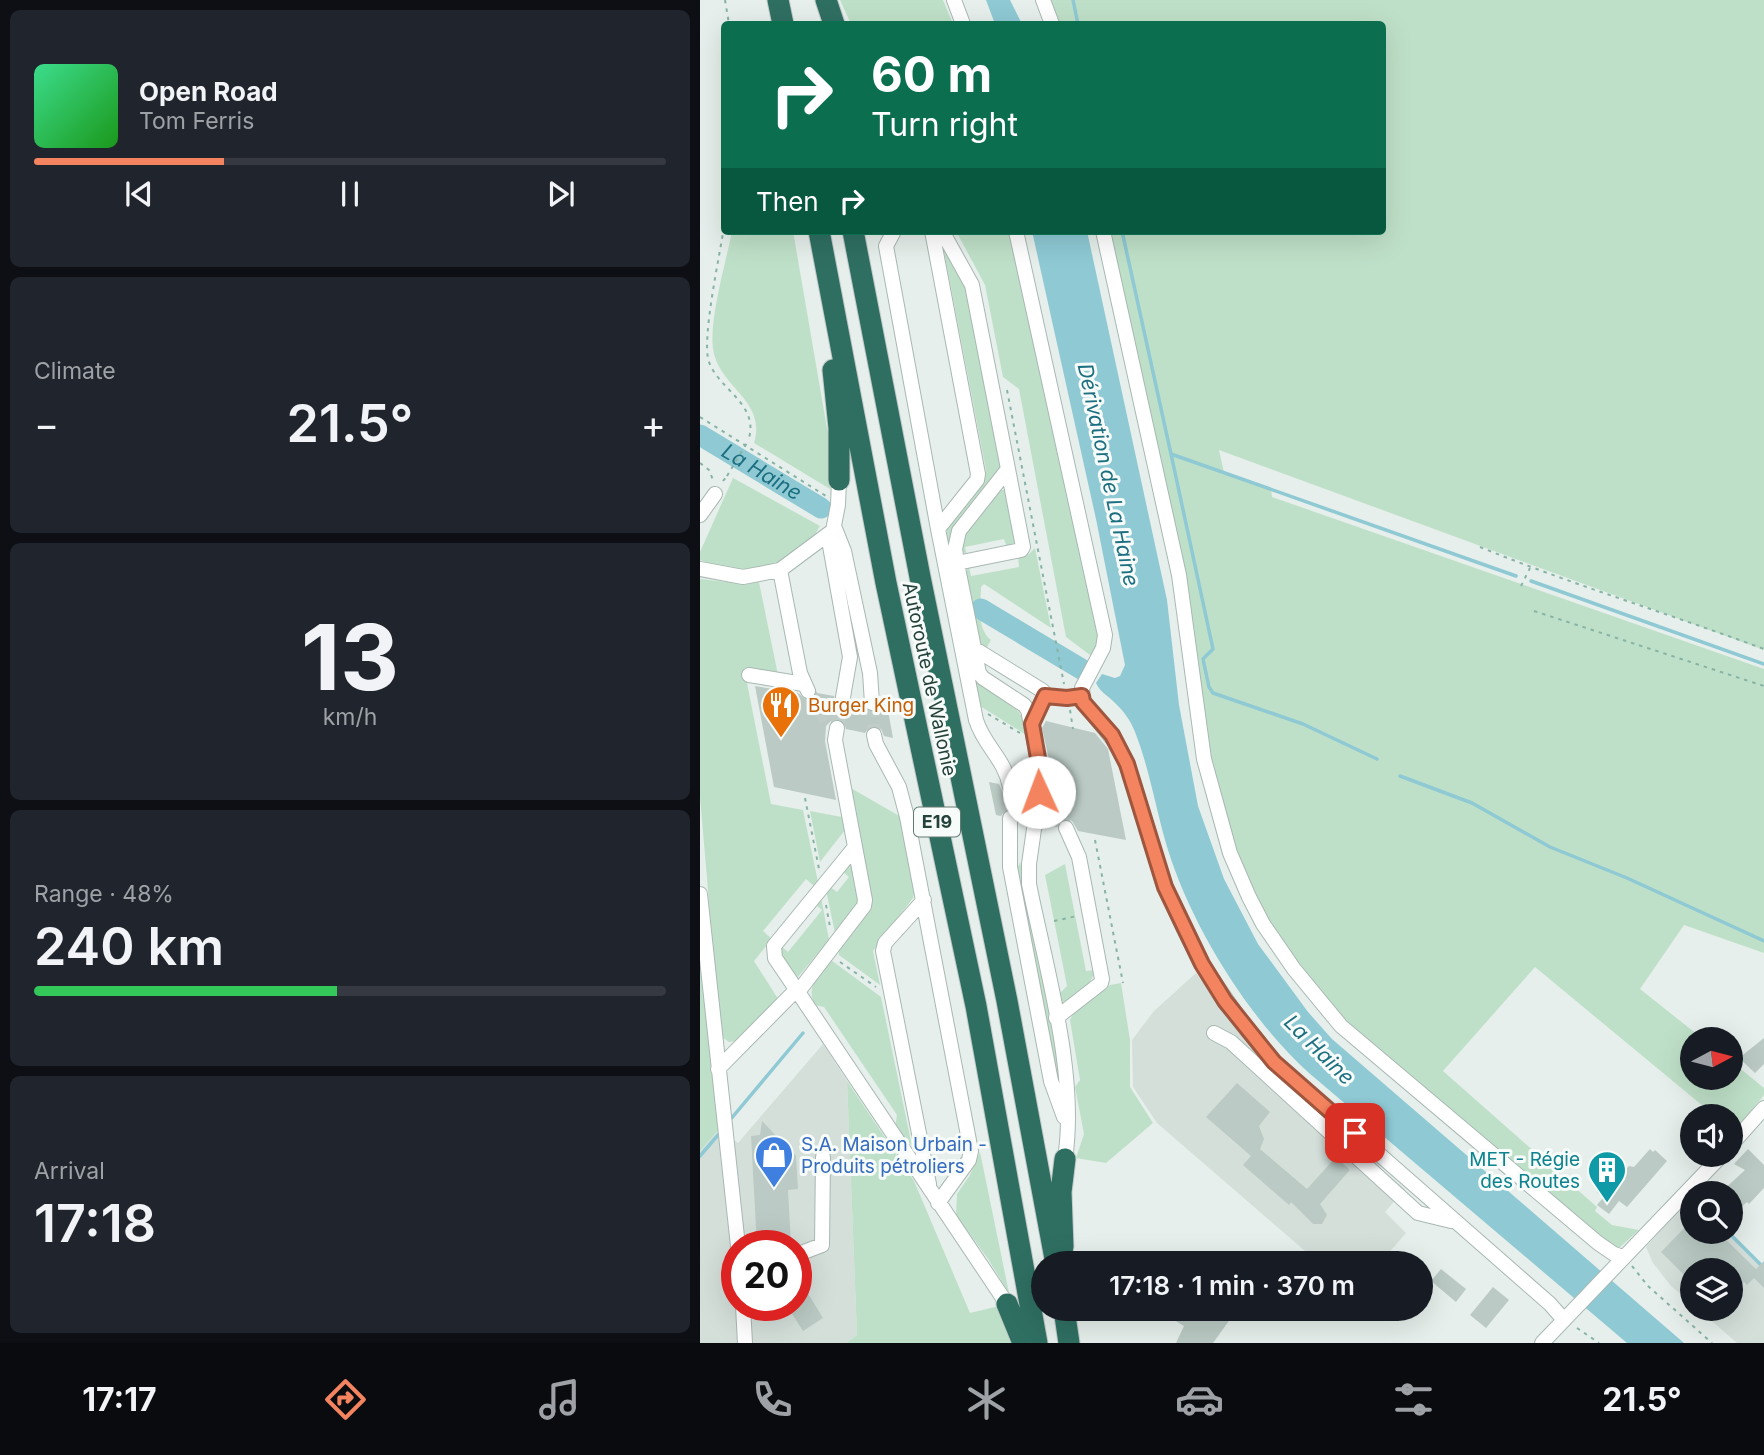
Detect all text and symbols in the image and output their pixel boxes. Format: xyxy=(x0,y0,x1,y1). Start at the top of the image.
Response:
text: 60 m xyxy=(871,45,992,104)
icon: right xyxy=(756,49,847,140)
text: Open Road xyxy=(139,76,278,107)
text: Turn right xyxy=(871,105,1018,144)
text: Tom Ferris xyxy=(139,107,254,135)
icon: previous xyxy=(120,175,158,213)
icon: pause xyxy=(331,175,369,213)
icon: next xyxy=(542,175,580,213)
icon: right xyxy=(833,182,871,220)
text: Then xyxy=(756,186,819,217)
text: Climate xyxy=(34,357,116,385)
water label: Dérivation de La Haine xyxy=(1073,361,1144,589)
text: 21.5° xyxy=(287,392,413,455)
text: − xyxy=(34,401,59,447)
text: + xyxy=(641,401,666,447)
water label: La Haine xyxy=(717,438,806,505)
street label: Autoroute de Wallonie xyxy=(898,580,961,778)
text: 13 xyxy=(301,602,399,712)
restaurant icon: Burger King xyxy=(760,684,802,739)
place label: Burger King xyxy=(808,694,914,717)
text: km/h xyxy=(323,703,377,731)
position arrow xyxy=(1002,755,1076,829)
road number: E19 xyxy=(914,808,960,836)
text: Range · 48% xyxy=(34,880,174,908)
text: 240 km xyxy=(34,915,224,978)
water label: La Haine xyxy=(1279,1009,1360,1090)
north arrow xyxy=(1680,1027,1743,1090)
map controls xyxy=(1680,1027,1743,1321)
pin xyxy=(1325,1103,1385,1163)
button: sound xyxy=(1680,1104,1743,1167)
icon: arrive xyxy=(1336,1114,1374,1152)
place label: S.A. Maison Urbain - Produits pétroliers xyxy=(801,1133,987,1178)
shop icon: S.A. Maison Urbain - Produits pétroliers xyxy=(753,1134,795,1189)
place label: MET - Régie des Routes xyxy=(1469,1148,1580,1193)
building icon: MET - Régie des Routes xyxy=(1586,1149,1628,1204)
text: Arrival xyxy=(34,1157,105,1185)
button: search xyxy=(1680,1181,1743,1244)
text: 17:18 xyxy=(34,1192,156,1255)
speed limit sign: 20 xyxy=(721,1230,812,1321)
button: layers xyxy=(1680,1258,1743,1321)
text: 17:18 · 1 min · 370 m xyxy=(1109,1270,1355,1301)
icon: directions xyxy=(321,1375,370,1424)
icon: music xyxy=(535,1375,584,1424)
icon: phone xyxy=(748,1375,797,1424)
icon: climate xyxy=(962,1375,1011,1424)
icon: car xyxy=(1175,1375,1224,1424)
icon: filters xyxy=(1389,1375,1438,1424)
text: 17:17 xyxy=(82,1380,157,1419)
text: 21.5° xyxy=(1602,1380,1682,1419)

